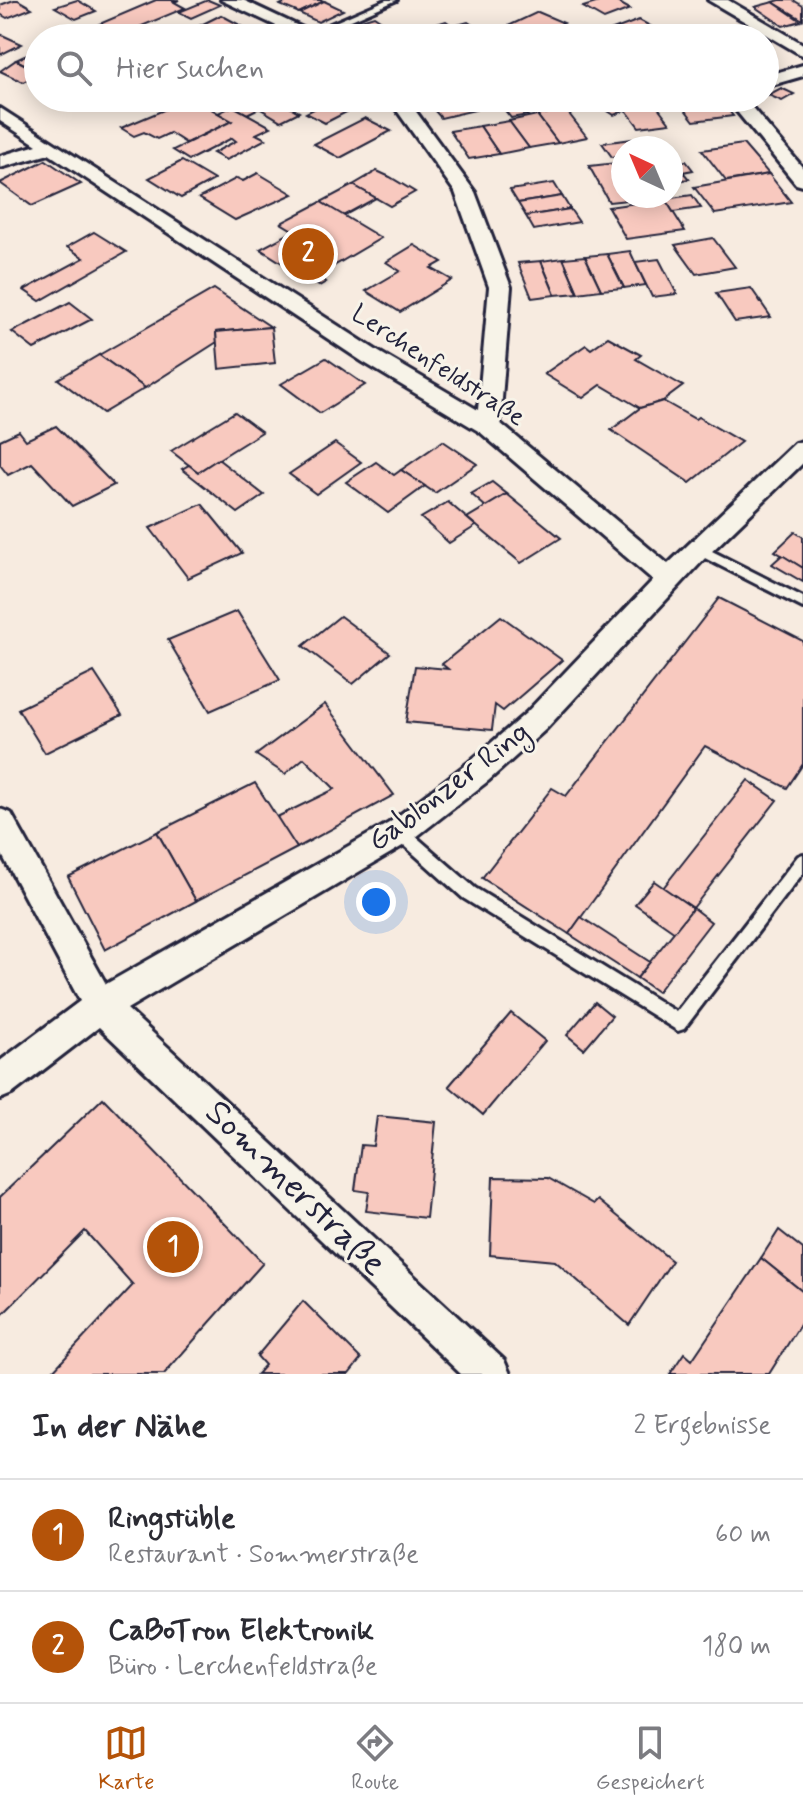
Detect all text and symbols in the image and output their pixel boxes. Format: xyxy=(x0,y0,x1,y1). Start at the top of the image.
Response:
search box xyxy=(24,24,779,112)
icon: search xyxy=(52,46,96,90)
text: Hier suchen xyxy=(116,49,264,88)
north arrow xyxy=(611,136,683,208)
pin: 2 xyxy=(282,224,334,284)
street label: Lerchenfeldstraße xyxy=(345,297,532,435)
street label: Gablonzer Ring xyxy=(360,713,539,862)
your location xyxy=(356,882,396,922)
street label: Sommerstraße xyxy=(194,1090,396,1288)
pin: 1 xyxy=(147,1217,199,1277)
text: In der Nähe xyxy=(32,1404,207,1449)
text: 2 Ergebnisse xyxy=(633,1409,771,1443)
text: Ringstüble xyxy=(108,1499,235,1538)
text: 1 xyxy=(52,1518,64,1552)
text: 60 m xyxy=(715,1518,771,1552)
text: Restaurant · Sommerstraße xyxy=(108,1538,419,1572)
text: CaBoTron Elektronik xyxy=(108,1611,374,1650)
text: 2 xyxy=(52,1630,64,1664)
text: 180 m xyxy=(702,1630,771,1664)
text: Büro · Lerchenfeldstraße xyxy=(108,1650,378,1684)
tab: Karte xyxy=(98,1721,155,1797)
tab: Route xyxy=(351,1721,399,1797)
tab: Gespeichert xyxy=(596,1721,705,1797)

